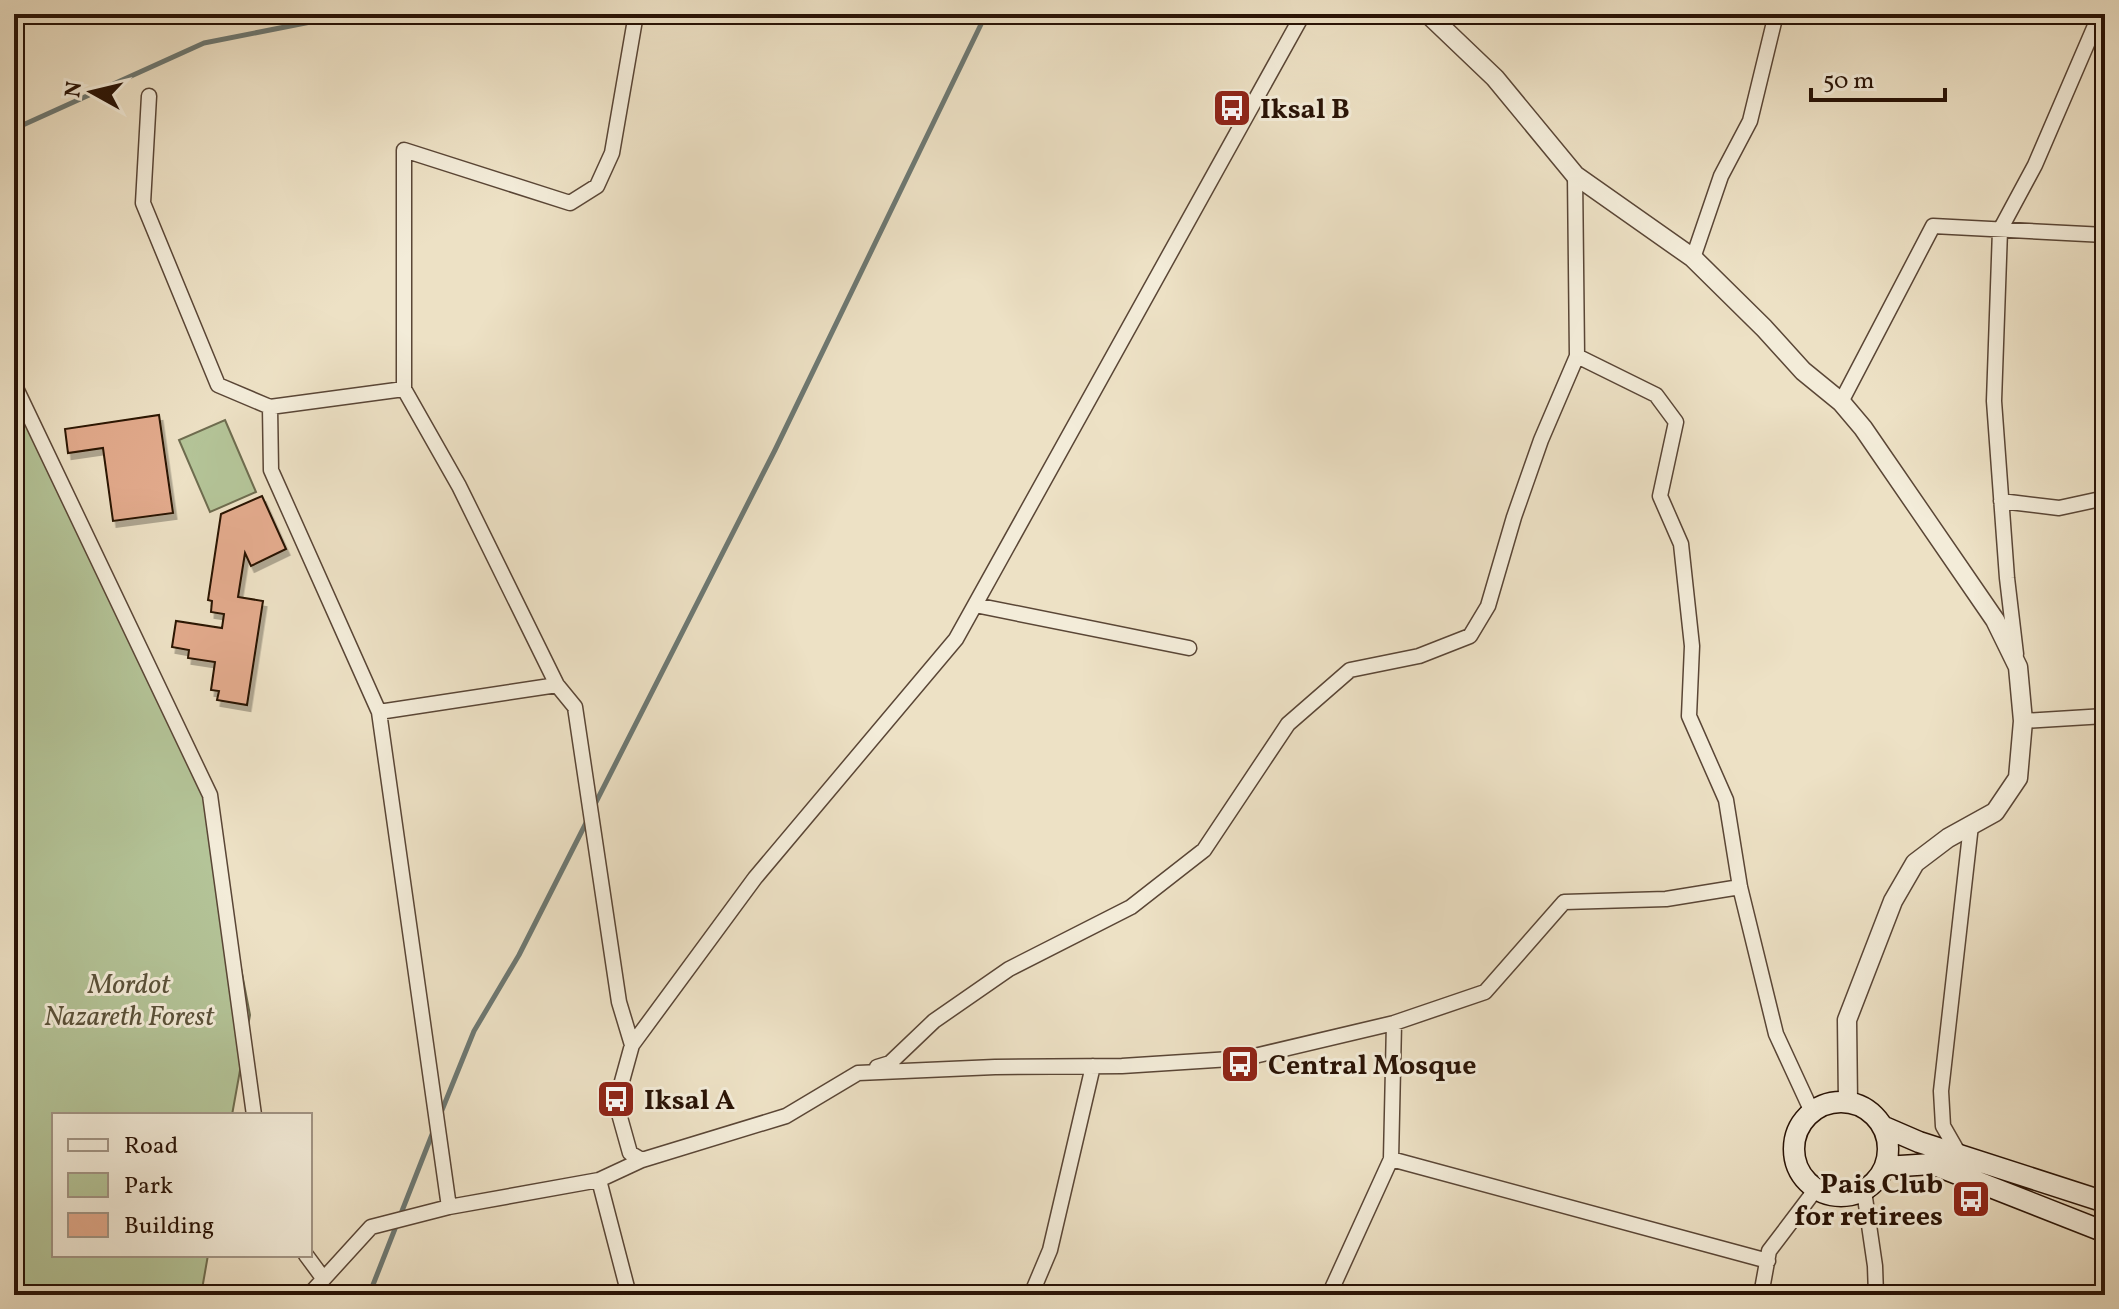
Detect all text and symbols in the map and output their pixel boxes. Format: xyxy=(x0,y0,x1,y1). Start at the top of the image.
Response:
north arrow xyxy=(52,52,132,132)
scale bar xyxy=(1811,52,1945,102)
text: 50 m xyxy=(1823,65,1875,99)
text: N xyxy=(58,79,91,100)
bus stop icon: Iksal B xyxy=(1211,87,1253,129)
place label: Iksal B xyxy=(1260,91,1350,130)
park label: Mordot Nazareth Forest xyxy=(44,966,215,1037)
bus stop icon: Central Mosque xyxy=(1219,1043,1261,1085)
place label: Central Mosque xyxy=(1268,1047,1476,1086)
bus stop icon: Iksal A xyxy=(595,1078,637,1120)
place label: Iksal A xyxy=(644,1082,735,1121)
legend xyxy=(52,1113,312,1257)
text: Road xyxy=(124,1130,178,1164)
place label: Pais Club for retirees xyxy=(1794,1166,1943,1237)
text: Park xyxy=(124,1170,173,1204)
bus stop icon: Pais Club for retirees xyxy=(1950,1178,1992,1220)
text: Building xyxy=(124,1210,214,1244)

